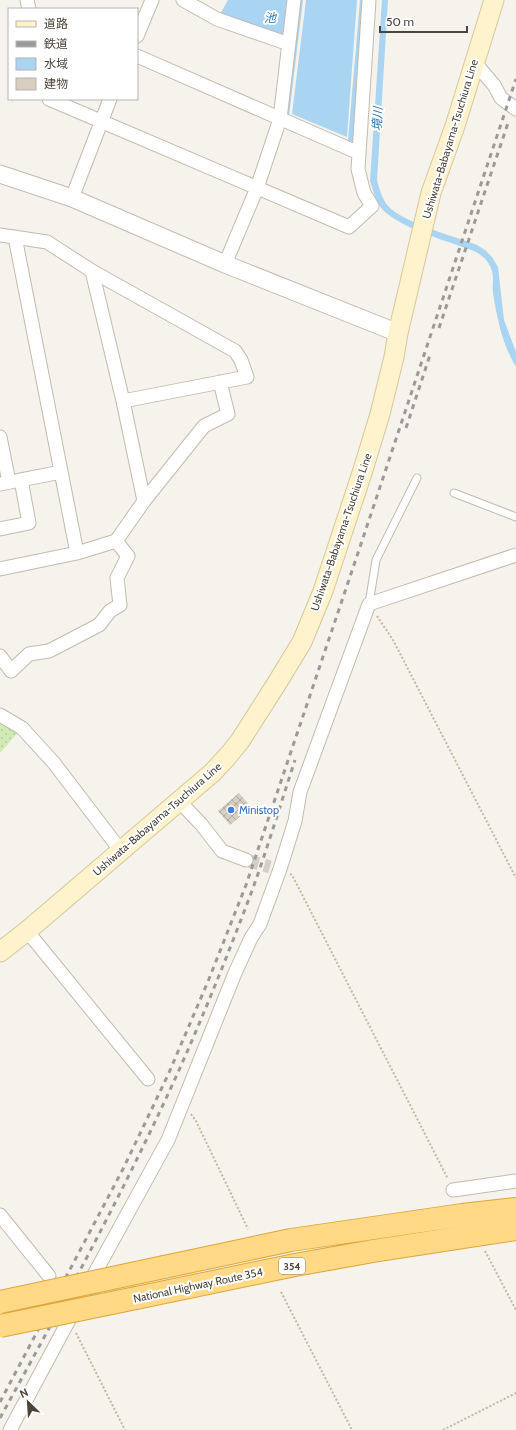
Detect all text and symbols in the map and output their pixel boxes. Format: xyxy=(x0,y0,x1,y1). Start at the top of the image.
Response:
legend xyxy=(8,8,138,100)
scale bar xyxy=(380,8,467,34)
water label: 池 xyxy=(264,10,277,25)
text: 50 m xyxy=(386,14,414,29)
text: 道路 xyxy=(44,16,68,31)
text: 鉄道 xyxy=(44,36,68,51)
text: 水域 xyxy=(44,56,68,71)
street label: Ushiwata-Babayama-Tsuchiura Line xyxy=(419,57,481,220)
text: 建物 xyxy=(44,76,68,91)
water label: 境川 xyxy=(369,105,385,132)
street label: Ushiwata-Babayama-Tsuchiura Line xyxy=(307,451,375,613)
street label: Ushiwata-Babayama-Tsuchiura Line xyxy=(90,759,224,879)
place label: Ministop xyxy=(239,803,279,817)
marker: Ministop xyxy=(226,805,236,815)
road number: 354 xyxy=(279,1258,305,1274)
street label: National Highway Route 354 xyxy=(132,1264,265,1306)
north arrow xyxy=(8,1382,48,1422)
text: N xyxy=(17,1385,30,1401)

